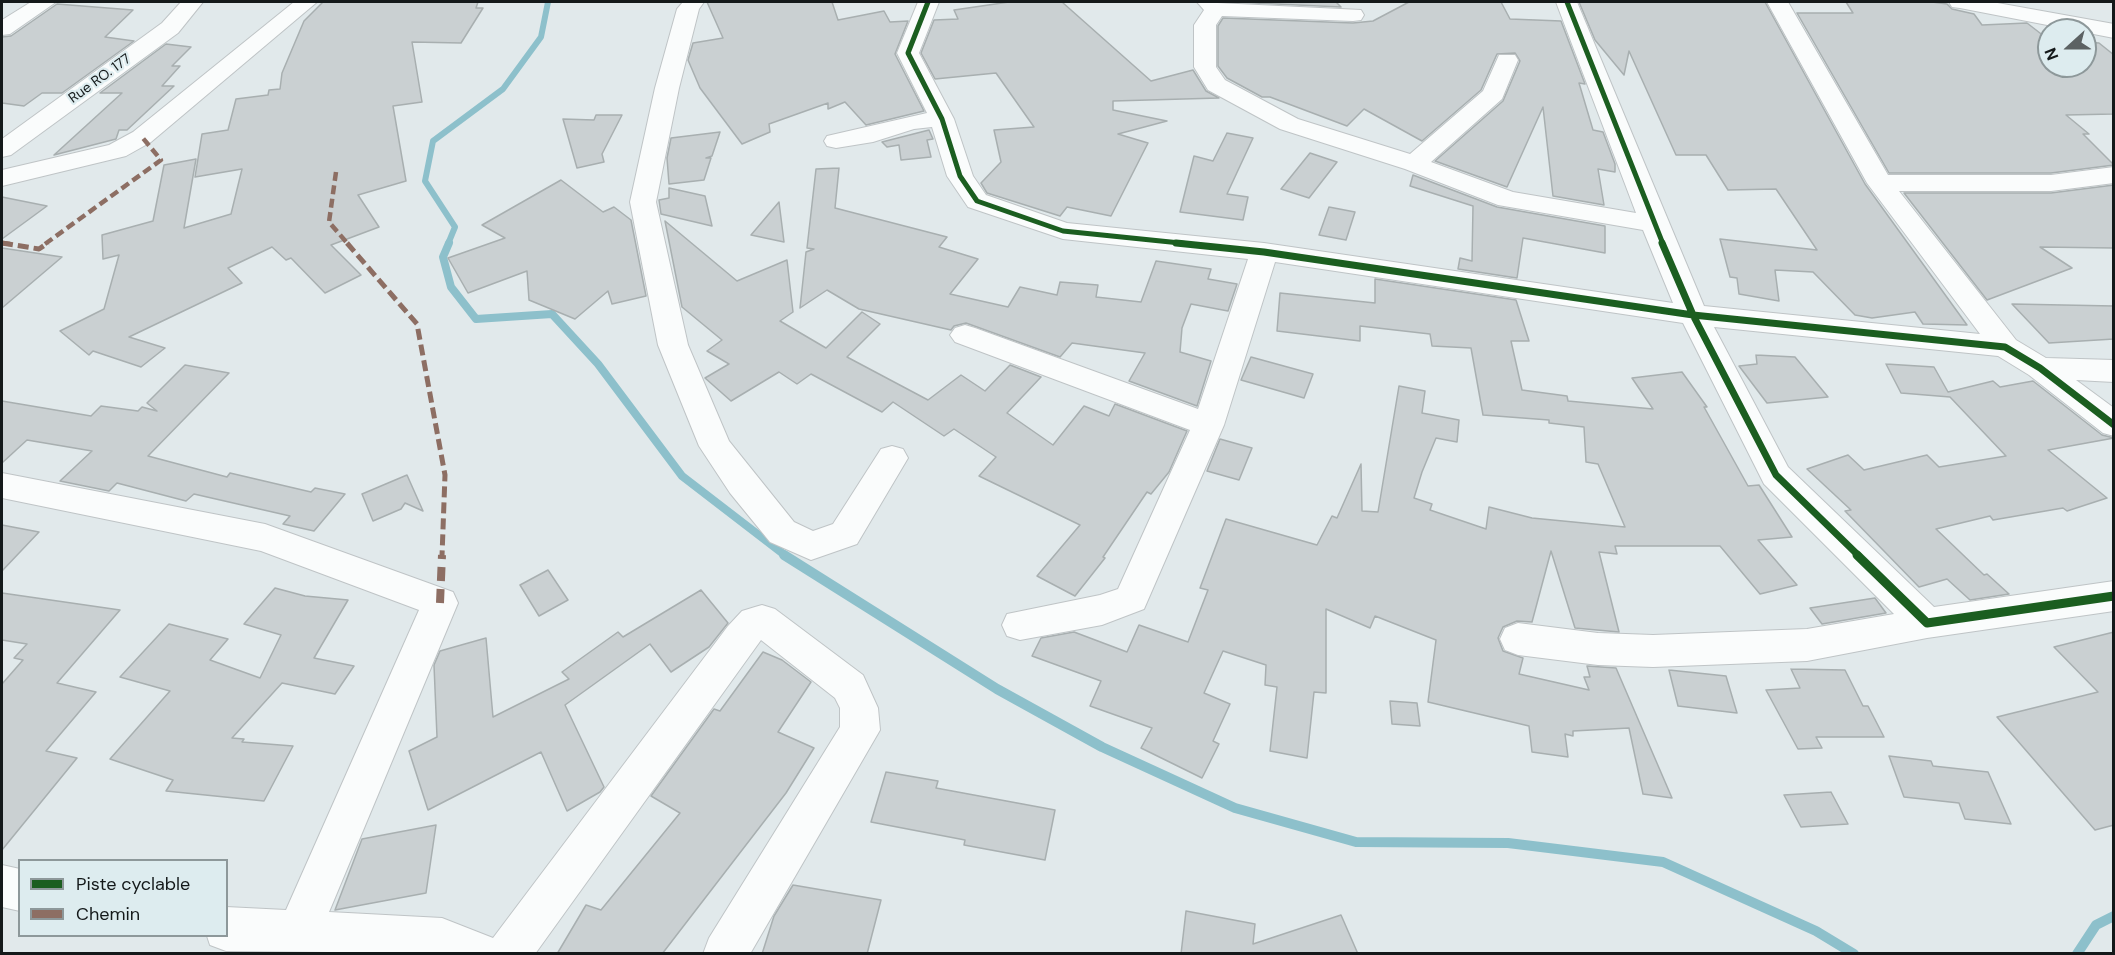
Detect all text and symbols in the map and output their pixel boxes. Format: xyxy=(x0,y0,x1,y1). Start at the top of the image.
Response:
north arrow xyxy=(2037,18,2097,78)
text: N xyxy=(2040,45,2063,63)
street label: Rue RO. 177 xyxy=(66,51,134,107)
legend xyxy=(18,859,228,937)
text: Piste cyclable xyxy=(76,872,190,896)
text: Chemin xyxy=(76,902,140,926)

